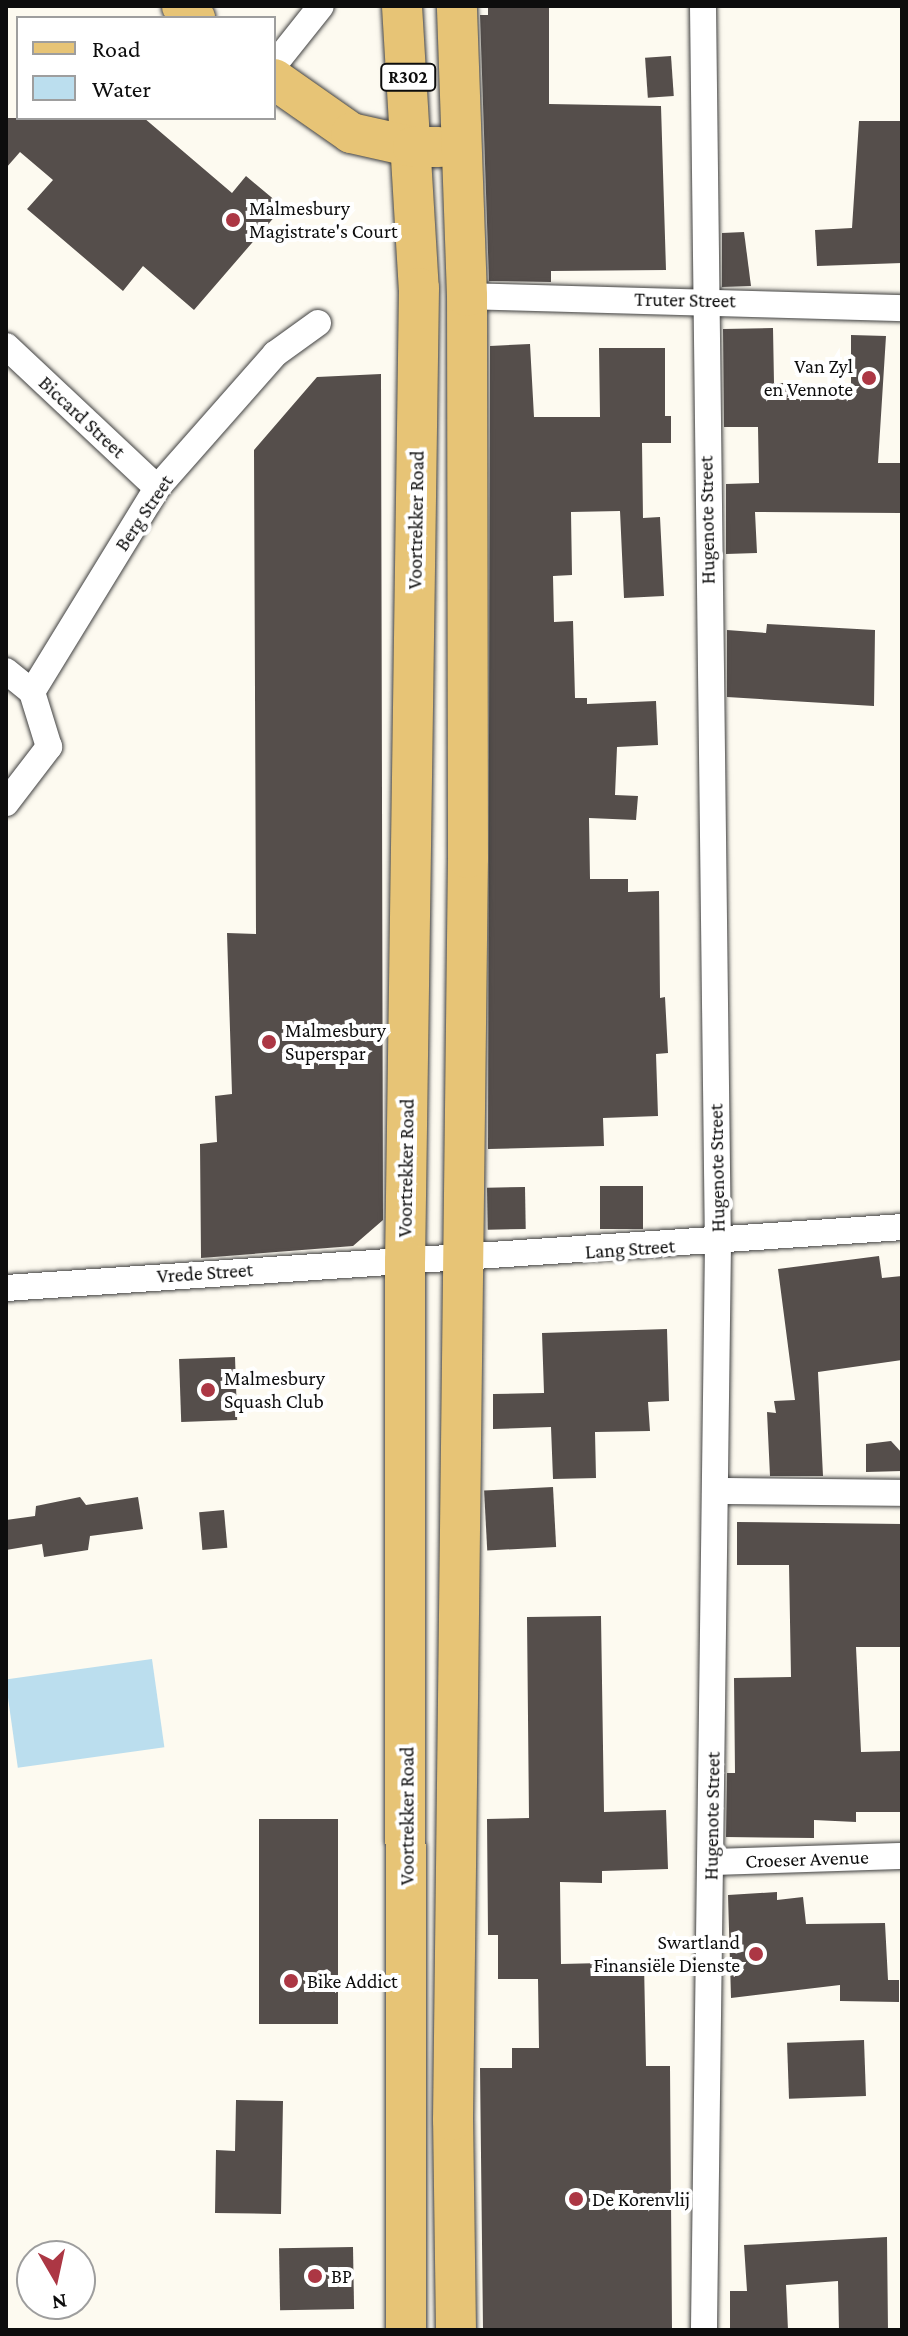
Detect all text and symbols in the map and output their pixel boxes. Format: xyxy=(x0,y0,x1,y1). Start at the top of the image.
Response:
legend xyxy=(16,16,276,120)
text: Road xyxy=(92,35,141,62)
road number: R302 xyxy=(380,63,436,91)
text: Water xyxy=(92,75,151,102)
place label: Malmesbury Magistrate's Court xyxy=(249,196,398,243)
marker: Malmesbury Magistrate's Court xyxy=(224,211,242,229)
street label: Truter Street xyxy=(634,287,736,313)
place label: Van Zyl en Vennote xyxy=(764,354,853,401)
marker: Van Zyl en Vennote xyxy=(860,369,878,387)
street label: Biccard Street xyxy=(34,371,130,463)
street label: Voortrekker Road xyxy=(403,450,429,590)
street label: Hugenote Street xyxy=(694,455,720,585)
street label: Berg Street xyxy=(110,470,178,556)
place label: Malmesbury Superspar xyxy=(285,1018,386,1065)
marker: Malmesbury Superspar xyxy=(260,1033,278,1051)
street label: Voortrekker Road xyxy=(393,1098,419,1238)
street label: Hugenote Street xyxy=(704,1103,730,1233)
street label: Lang Street xyxy=(584,1234,676,1264)
street label: Vrede Street xyxy=(156,1258,254,1288)
place label: Malmesbury Squash Club xyxy=(224,1366,325,1413)
marker: Malmesbury Squash Club xyxy=(199,1381,217,1399)
street label: Voortrekker Road xyxy=(395,1747,419,1885)
street label: Hugenote Street xyxy=(699,1751,725,1881)
street label: Croeser Avenue xyxy=(745,1845,869,1873)
place label: Swartland Finansiële Dienste xyxy=(593,1930,740,1977)
marker: Swartland Finansiële Dienste xyxy=(747,1945,765,1963)
place label: Bike Addict xyxy=(307,1969,398,1993)
marker: Bike Addict xyxy=(282,1972,300,1990)
place label: De Korenvlij xyxy=(592,2187,690,2211)
marker: De Korenvlij xyxy=(567,2190,585,2208)
north arrow xyxy=(16,2240,96,2320)
place label: BP xyxy=(331,2264,352,2288)
marker: BP xyxy=(306,2267,324,2285)
text: N xyxy=(50,2289,69,2316)

